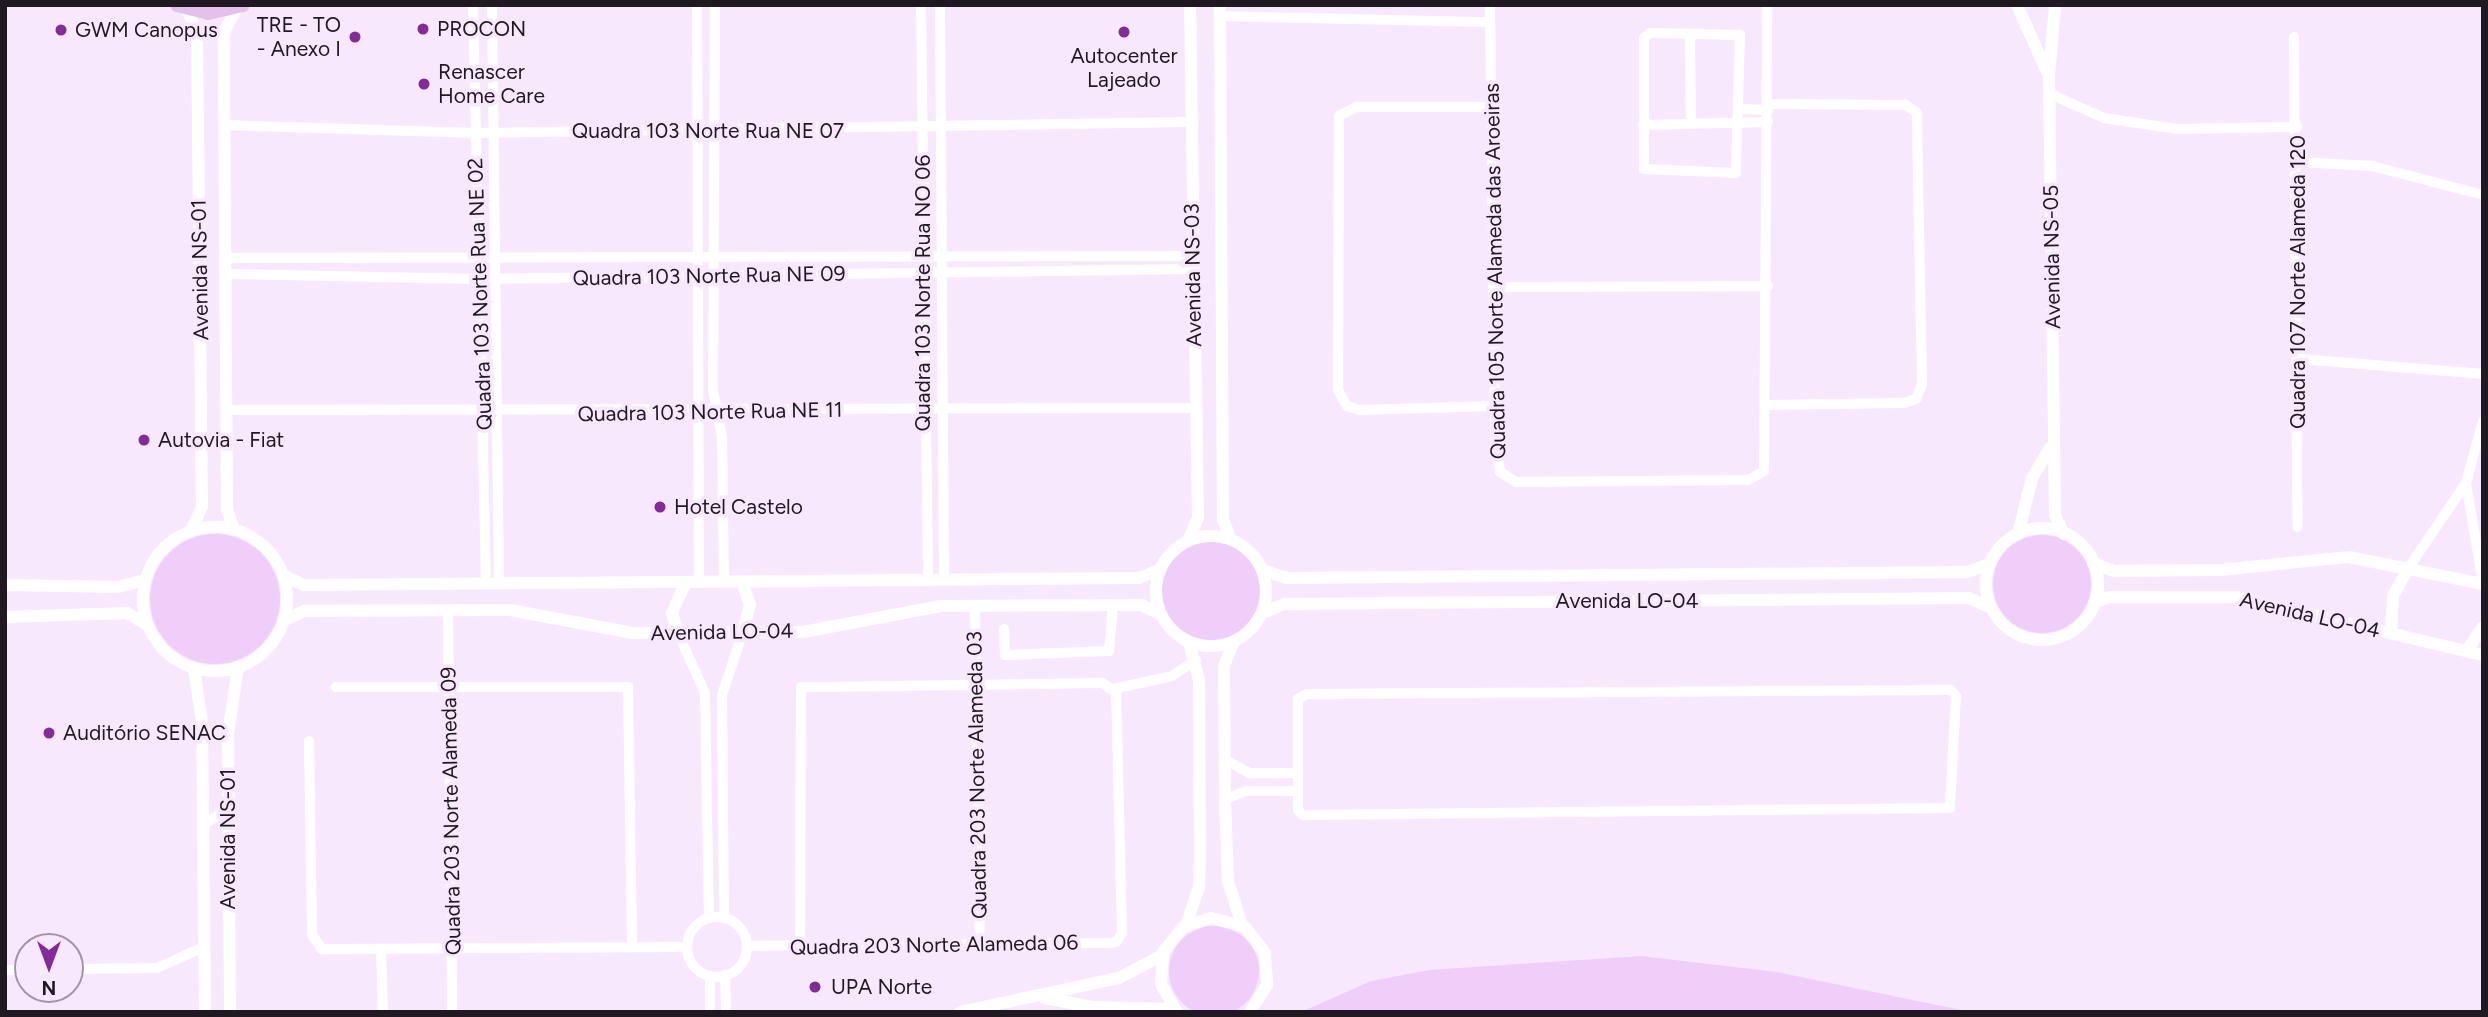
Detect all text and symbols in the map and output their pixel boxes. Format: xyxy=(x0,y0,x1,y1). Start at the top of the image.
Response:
place label: TRE - TO - Anexo I xyxy=(257,12,341,62)
place label: PROCON xyxy=(437,16,526,42)
place label: GWM Canopus xyxy=(75,17,218,43)
marker: PROCON xyxy=(415,21,431,37)
marker: GWM Canopus xyxy=(53,22,69,38)
marker: Autocenter Lajeado xyxy=(1116,24,1132,40)
marker: TRE - TO - Anexo I xyxy=(347,29,363,45)
place label: Autocenter Lajeado xyxy=(1071,43,1177,93)
place label: Renascer Home Care xyxy=(438,59,545,109)
marker: Renascer Home Care xyxy=(416,76,432,92)
street label: Quadra 105 Norte Alameda das Aroeiras xyxy=(1479,83,1511,459)
street label: Quadra 103 Norte Rua NE 07 xyxy=(572,118,844,144)
street label: Quadra 107 Norte Alameda 120 xyxy=(2285,135,2311,429)
street label: Quadra 103 Norte Rua NO 06 xyxy=(910,155,936,431)
street label: Quadra 103 Norte Rua NE 02 xyxy=(463,157,497,431)
street label: Avenida NS-05 xyxy=(2038,185,2066,329)
street label: Avenida NS-01 xyxy=(186,199,214,341)
street label: Avenida NS-03 xyxy=(1179,203,1207,347)
street label: Quadra 103 Norte Rua NE 09 xyxy=(572,261,846,291)
street label: Quadra 103 Norte Rua NE 11 xyxy=(577,397,843,427)
place label: Autovia - Fiat xyxy=(158,427,284,453)
marker: Autovia - Fiat xyxy=(136,432,152,448)
place label: Hotel Castelo xyxy=(674,494,803,520)
marker: Hotel Castelo xyxy=(652,499,668,515)
street label: Avenida LO-04 xyxy=(2238,587,2382,643)
street label: Avenida LO-04 xyxy=(1556,588,1698,614)
street label: Avenida LO-04 xyxy=(650,618,794,646)
street label: Quadra 203 Norte Alameda 03 xyxy=(962,631,992,919)
street label: Quadra 203 Norte Alameda 09 xyxy=(436,667,466,955)
place label: Auditório SENAC xyxy=(63,720,226,746)
marker: Auditório SENAC xyxy=(41,725,57,741)
street label: Avenida NS-01 xyxy=(215,769,241,909)
street label: Quadra 203 Norte Alameda 06 xyxy=(790,930,1078,960)
north arrow xyxy=(14,933,84,1003)
place label: UPA Norte xyxy=(831,974,932,1000)
text: N xyxy=(42,976,56,999)
marker: UPA Norte xyxy=(805,977,825,997)

